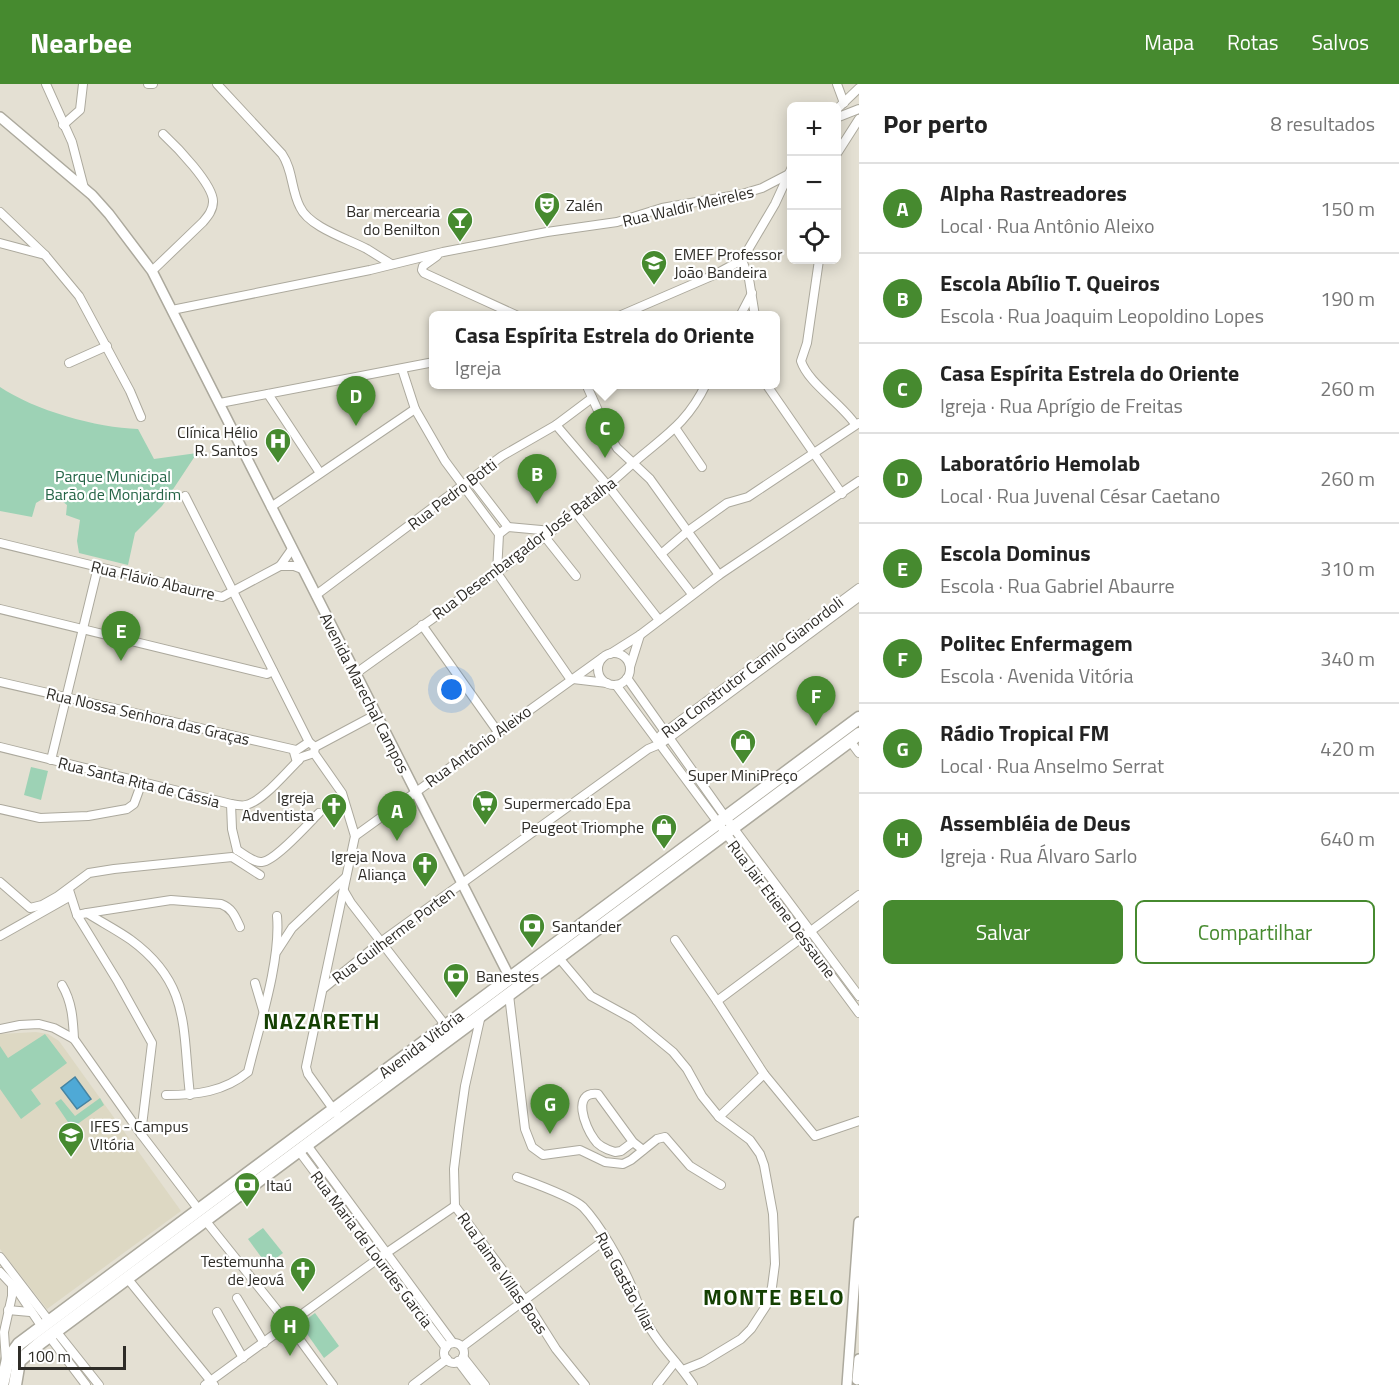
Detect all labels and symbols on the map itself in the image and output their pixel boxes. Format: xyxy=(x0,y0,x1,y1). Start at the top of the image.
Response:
street label: Rua Waldir Meireles xyxy=(620,179,756,233)
theatre icon: Zalén xyxy=(532,190,562,228)
place label: Zalén xyxy=(566,193,603,217)
place label: Bar mercearia do Benilton xyxy=(346,199,440,241)
bar icon: Bar mercearia do Benilton xyxy=(445,205,475,243)
place label: EMEF Professor João Bandeira xyxy=(674,242,783,284)
school or university icon: EMEF Professor João Bandeira xyxy=(639,248,669,286)
pin: D xyxy=(336,376,376,426)
pin: C xyxy=(586,408,624,458)
place label: Clínica Hélio R. Santos xyxy=(177,420,258,462)
hospital icon: Clínica Hélio R. Santos xyxy=(263,426,293,464)
street label: Rua Pedro Botti xyxy=(402,452,502,536)
pin: B xyxy=(518,454,556,504)
park label: Parque Municipal Barão de Monjardim xyxy=(45,464,181,506)
street label: Rua Desembargador José Batalha xyxy=(428,473,620,623)
street label: Rua Flávio Abaurre xyxy=(89,554,217,606)
street label: Rua Construtor Camilo Gianordoli xyxy=(656,590,848,744)
street label: Avenida Marechal Campos xyxy=(314,609,416,777)
pin: E xyxy=(102,612,140,661)
your location xyxy=(437,675,466,704)
pin: F xyxy=(796,676,836,726)
street label: Rua Nossa Senhora das Graças xyxy=(44,681,252,751)
street label: Rua Antônio Aleixo xyxy=(420,699,536,793)
shop icon: Super MiniPreço xyxy=(728,727,758,765)
street label: Rua Santa Rita de Cássia xyxy=(56,750,222,814)
place label: Super MiniPreço xyxy=(688,763,798,787)
place label: Igreja Adventista xyxy=(242,785,314,827)
supermarket icon: Supermercado Epa xyxy=(470,788,500,826)
church icon: Igreja Adventista xyxy=(319,791,349,829)
place label: Supermercado Epa xyxy=(504,791,631,815)
pin: A xyxy=(378,792,416,841)
shop icon: Peugeot Triomphe xyxy=(649,812,679,850)
place label: Peugeot Triomphe xyxy=(521,815,644,839)
street label: Rua Jair Etiene Dessaune xyxy=(722,835,842,983)
place label: Igreja Nova Aliança xyxy=(331,844,406,886)
church icon: Igreja Nova Aliança xyxy=(410,850,440,888)
street label: Rua Guilherme Porten xyxy=(327,881,459,989)
bank icon: Santander xyxy=(517,911,547,949)
place label: Santander xyxy=(552,914,622,938)
bank icon: Banestes xyxy=(441,961,471,999)
place label: Banestes xyxy=(476,964,539,988)
district label: NAZARETH xyxy=(263,1004,381,1038)
street label: Avenida Vitória xyxy=(373,1004,469,1084)
pin: G xyxy=(530,1084,570,1134)
place label: IFES - Campus VItória xyxy=(90,1114,188,1156)
school or university icon: IFES - Campus VItória xyxy=(56,1120,86,1158)
street label: Rua Maria de Lourdes Garcia xyxy=(305,1165,439,1333)
bank icon: Itaú xyxy=(232,1170,262,1208)
place label: Itaú xyxy=(266,1173,292,1197)
street label: Rua Jaime Villas Boas xyxy=(452,1207,554,1339)
street label: Rua Gastão Vilar xyxy=(589,1227,663,1337)
place label: Testemunha de Jeová xyxy=(201,1249,284,1291)
church icon: Testemunha de Jeová xyxy=(288,1255,318,1293)
district label: MONTE BELO xyxy=(703,1280,845,1314)
pin: H xyxy=(270,1306,310,1356)
scale bar xyxy=(18,1343,126,1370)

